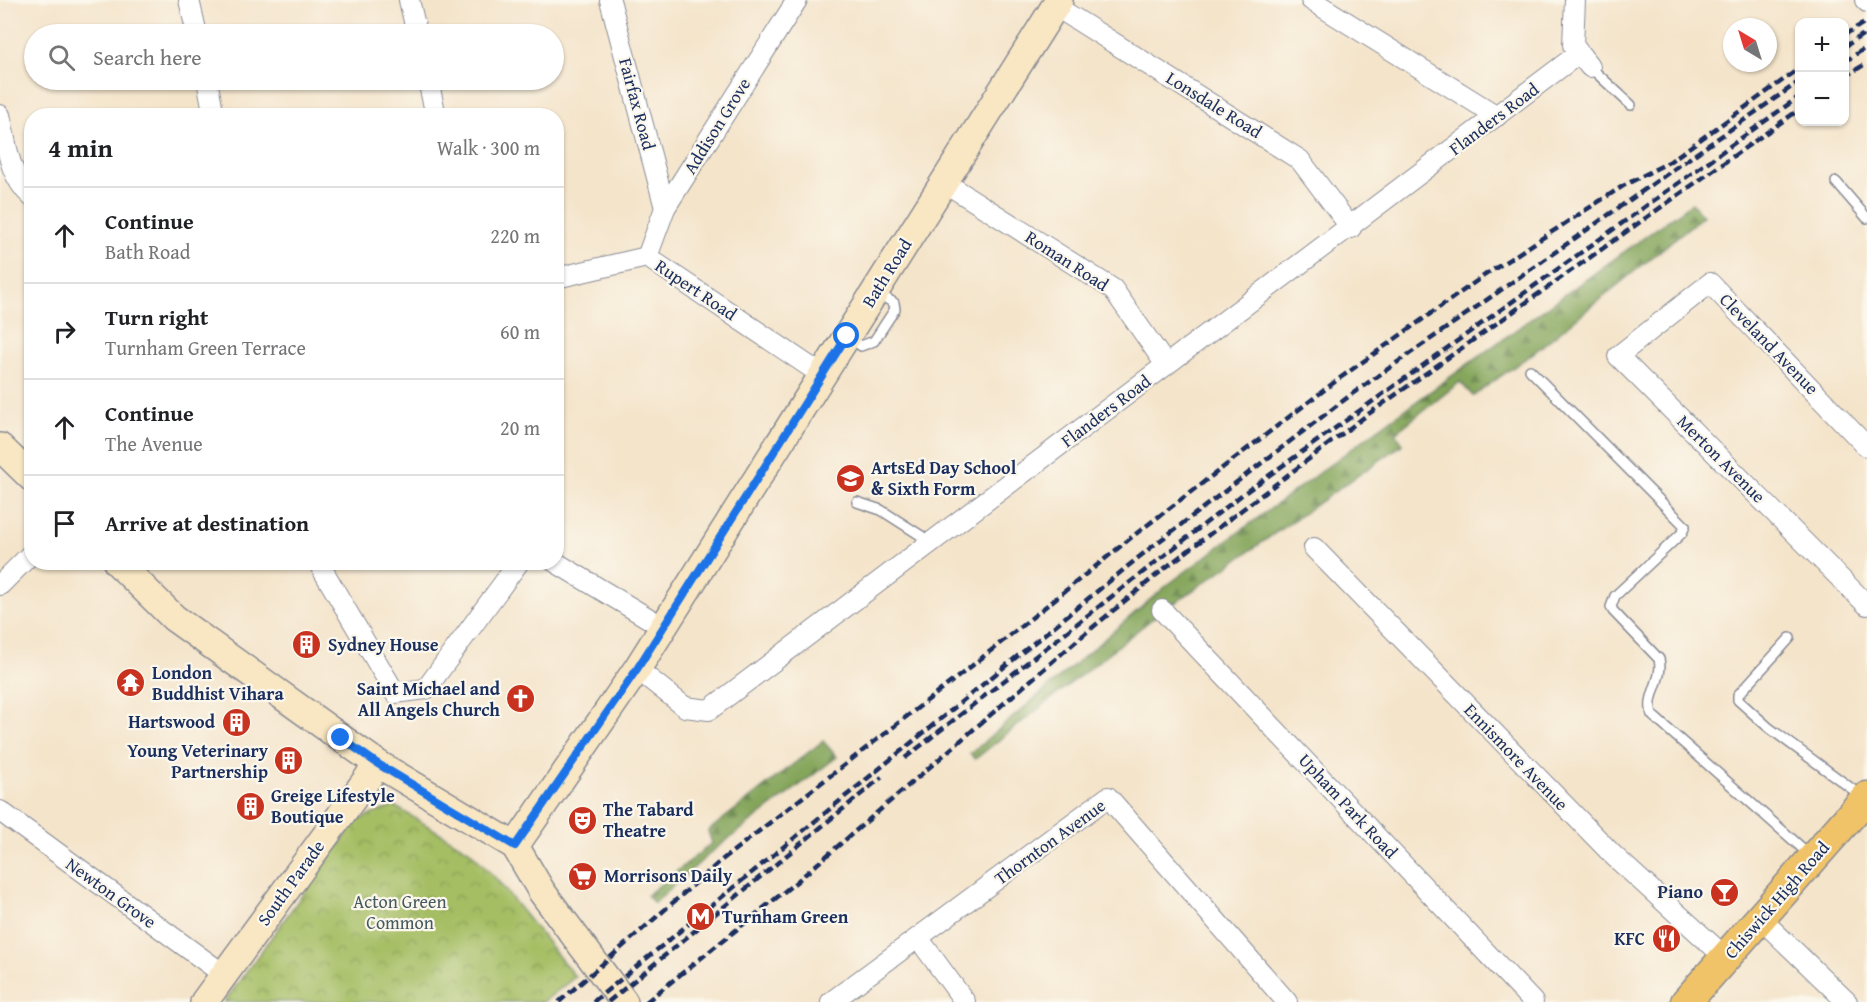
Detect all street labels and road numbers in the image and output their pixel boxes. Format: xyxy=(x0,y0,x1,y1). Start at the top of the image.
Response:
street label: Fairfax Road xyxy=(612,55,663,153)
street label: Lonsdale Road xyxy=(1161,64,1268,145)
street label: Addison Grove xyxy=(676,72,757,179)
street label: Flanders Road xyxy=(1443,75,1545,161)
street label: Roman Road xyxy=(1020,224,1115,298)
street label: Bath Road xyxy=(855,233,919,312)
street label: Rupert Road xyxy=(650,252,743,327)
street label: Cleveland Avenue xyxy=(1714,287,1825,401)
street label: Flanders Road xyxy=(1055,367,1157,453)
street label: Merton Avenue xyxy=(1671,408,1772,509)
street label: Ennismore Avenue xyxy=(1458,697,1575,816)
street label: Upham Park Road xyxy=(1292,747,1405,865)
street label: Thornton Avenue xyxy=(988,792,1111,891)
street label: South Parade xyxy=(250,834,331,931)
street label: Chiswick High Road xyxy=(1718,835,1836,965)
street label: Newton Grove xyxy=(60,850,162,935)

